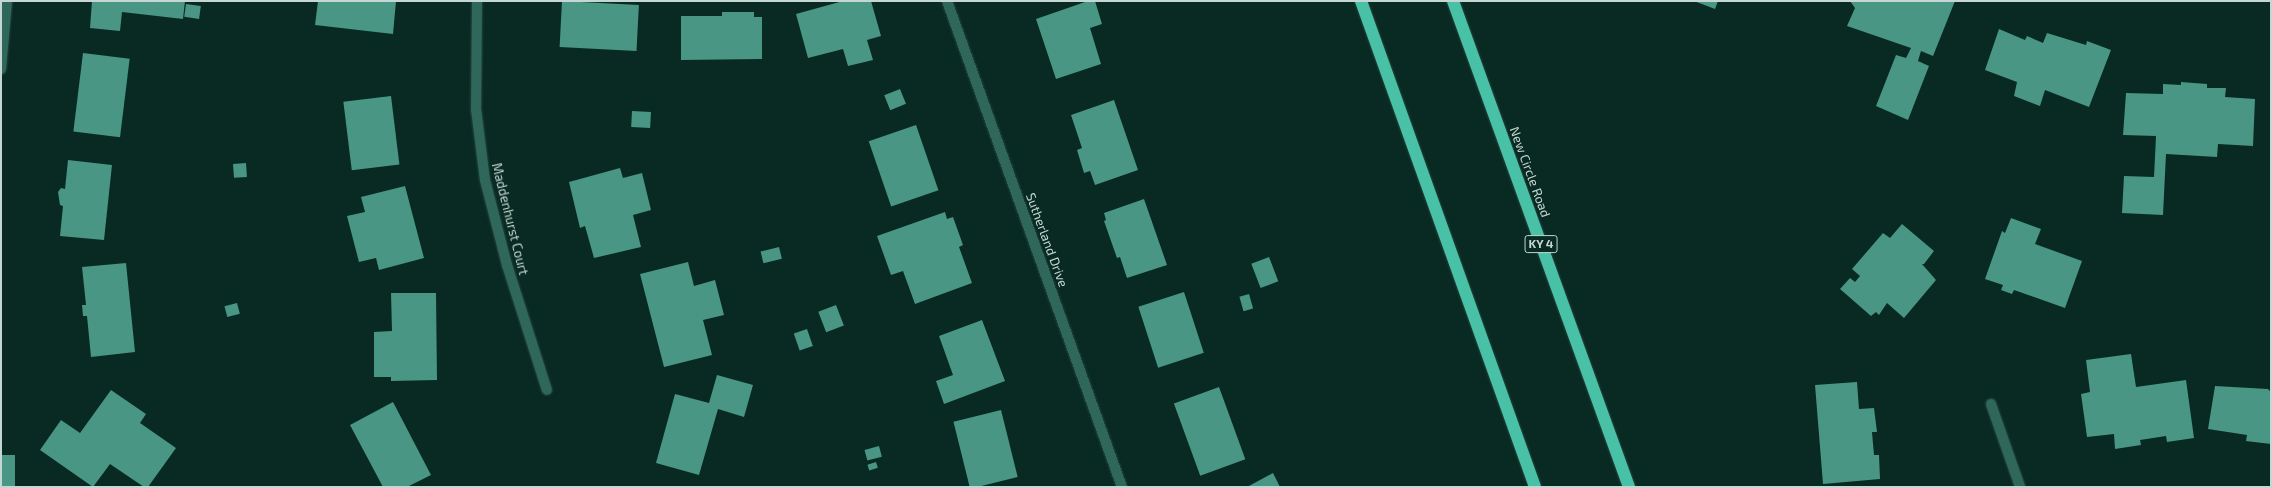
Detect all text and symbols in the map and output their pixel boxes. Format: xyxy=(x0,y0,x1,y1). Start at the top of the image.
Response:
street label: New Circle Road xyxy=(1506,124,1554,220)
street label: Maddenhurst Court xyxy=(489,161,531,277)
street label: Sutherland Drive xyxy=(1023,191,1071,289)
road number: KY 4 xyxy=(1524,234,1558,254)

